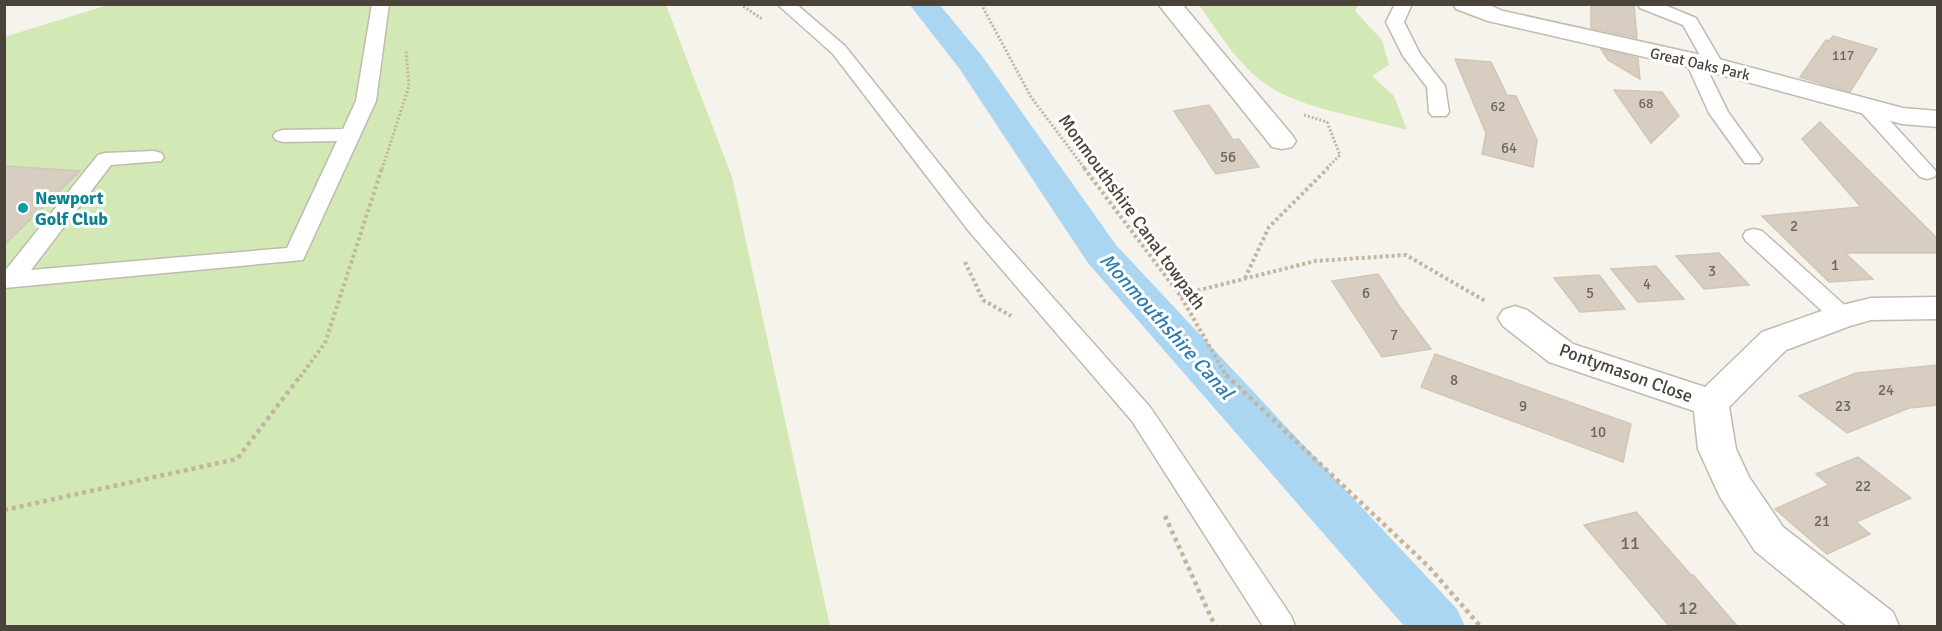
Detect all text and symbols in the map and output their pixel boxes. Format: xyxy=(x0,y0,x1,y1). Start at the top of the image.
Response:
street label: Great Oaks Park xyxy=(1648,44,1752,84)
house number: 117 xyxy=(1832,47,1854,64)
house number: 68 xyxy=(1638,95,1654,112)
house number: 62 xyxy=(1490,98,1506,115)
street label: Monmouthshire Canal towpath xyxy=(1054,110,1210,314)
house number: 64 xyxy=(1501,139,1517,157)
house number: 56 xyxy=(1220,148,1236,166)
place label: Newport Golf Club xyxy=(35,187,108,230)
marker: Newport Golf Club xyxy=(16,201,30,215)
house number: 2 xyxy=(1790,217,1798,235)
water label: Monmouthshire Canal xyxy=(1094,248,1240,406)
house number: 1 xyxy=(1831,256,1839,274)
house number: 3 xyxy=(1708,262,1716,280)
house number: 4 xyxy=(1643,275,1651,293)
house number: 6 xyxy=(1362,284,1370,302)
house number: 5 xyxy=(1586,284,1594,302)
house number: 7 xyxy=(1390,326,1398,344)
street label: Pontymason Close xyxy=(1556,339,1696,407)
house number: 8 xyxy=(1450,371,1458,389)
house number: 24 xyxy=(1878,381,1894,399)
house number: 9 xyxy=(1519,397,1527,415)
house number: 23 xyxy=(1835,397,1851,415)
house number: 10 xyxy=(1590,423,1606,441)
house number: 22 xyxy=(1855,477,1871,495)
house number: 21 xyxy=(1814,512,1830,530)
house number: 11 xyxy=(1620,532,1640,554)
house number: 12 xyxy=(1678,597,1698,619)

